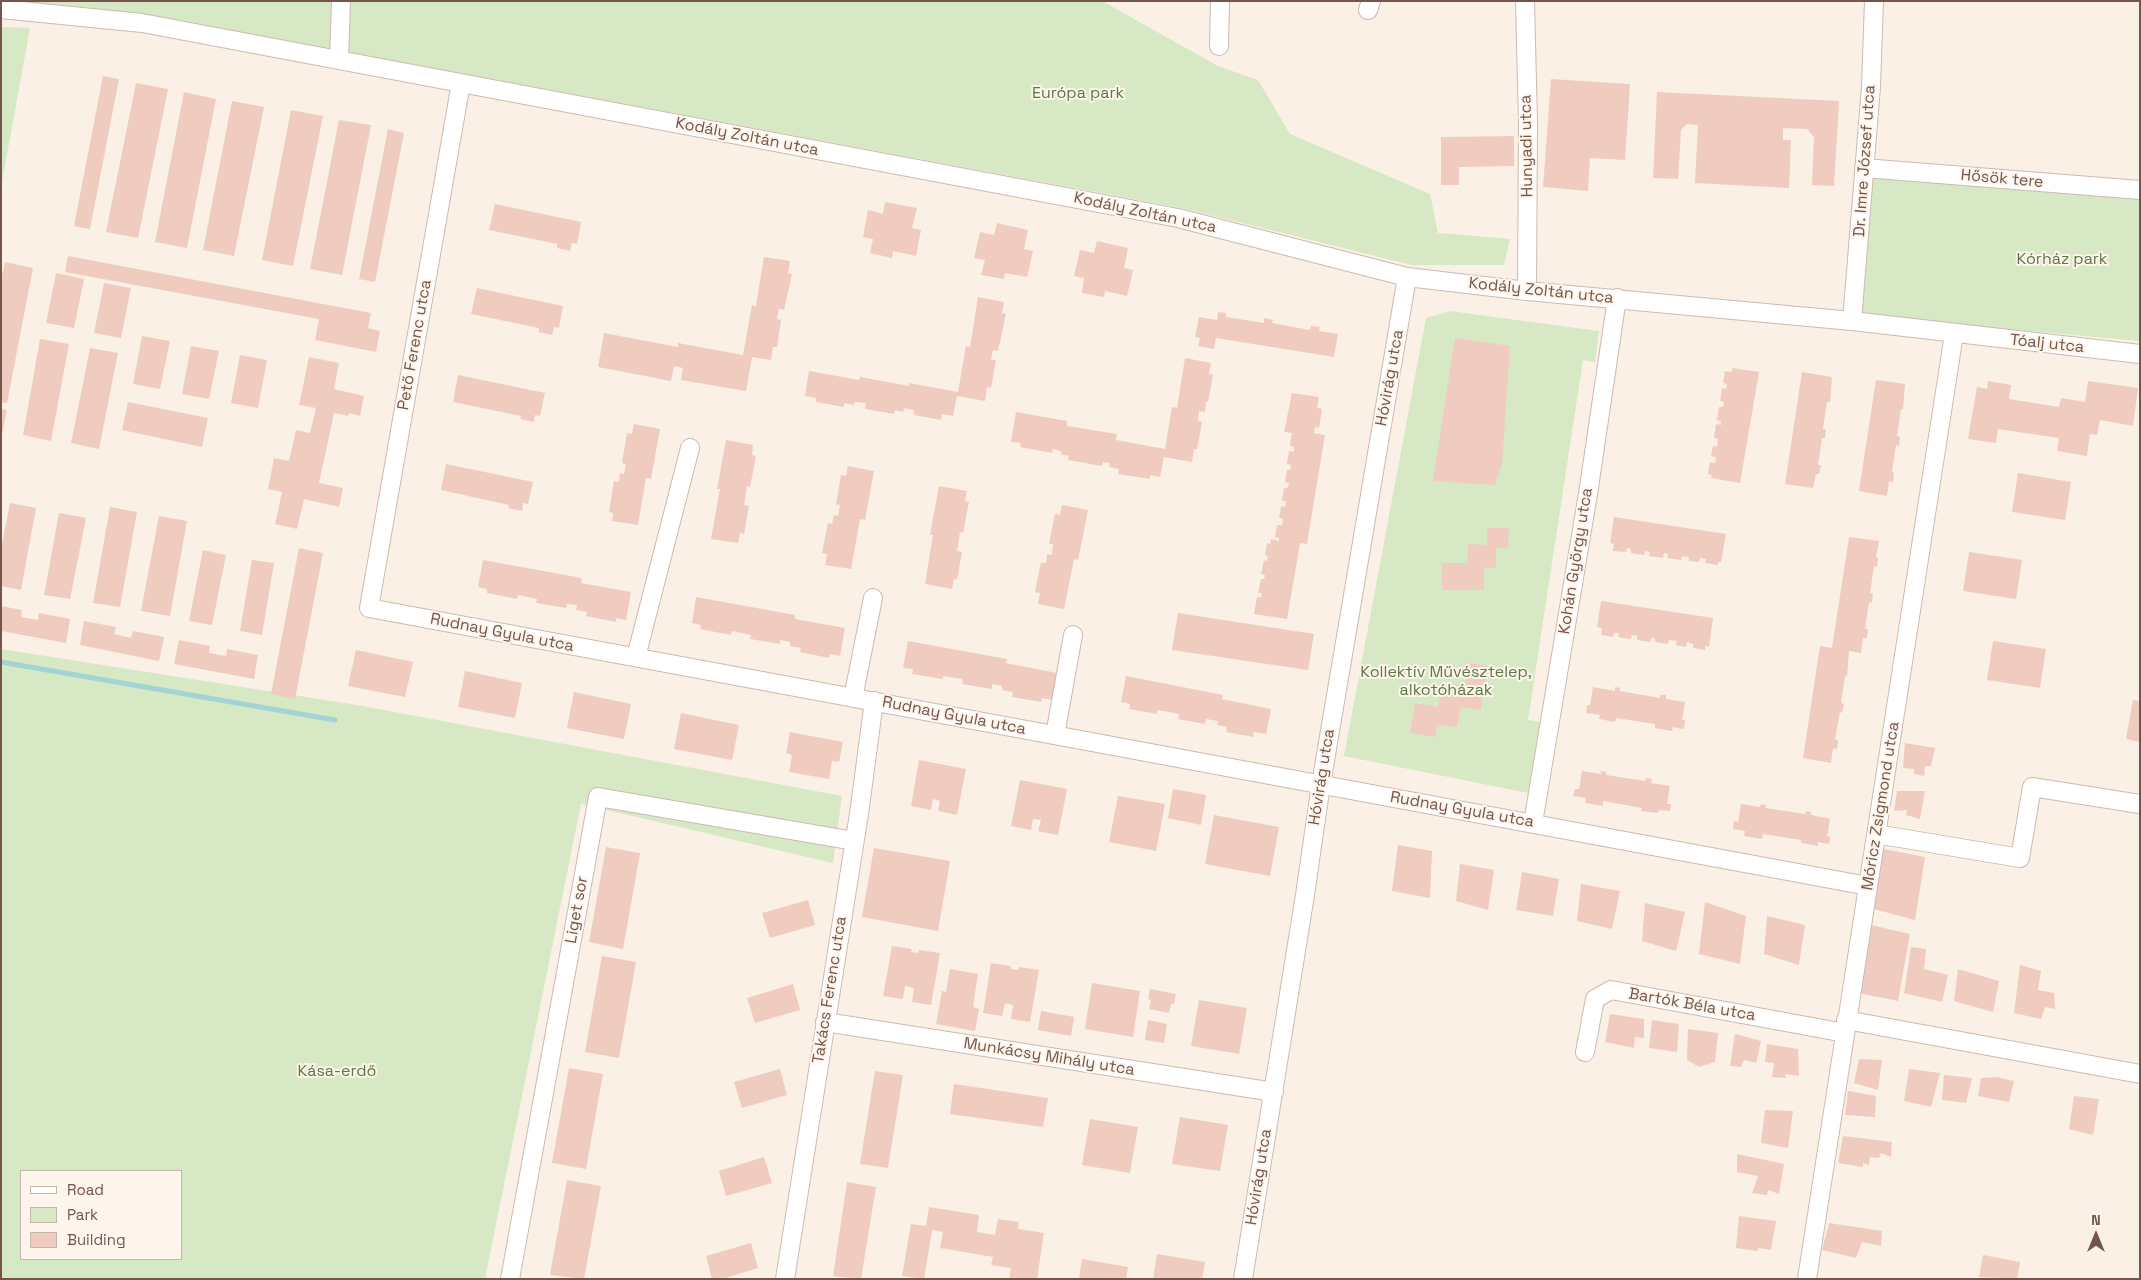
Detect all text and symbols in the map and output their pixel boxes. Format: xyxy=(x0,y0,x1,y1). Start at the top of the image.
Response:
park label: Európa park xyxy=(1032,84,1124,104)
street label: Dr. Imre József utca xyxy=(1850,84,1880,238)
street label: Hunyadi utca xyxy=(1517,94,1537,198)
street label: Kodály Zoltán utca xyxy=(674,114,820,160)
street label: Hősök tere xyxy=(1960,166,2044,192)
street label: Kodály Zoltán utca xyxy=(1072,188,1218,238)
park label: Kórház park xyxy=(2017,250,2107,270)
street label: Kodály Zoltán utca xyxy=(1468,274,1614,308)
street label: Pető Ferenc utca xyxy=(394,278,436,412)
street label: Hóvirág utca xyxy=(1372,328,1408,428)
street label: Tóalj utca xyxy=(2009,331,2085,357)
street label: Kohán György utca xyxy=(1555,486,1597,636)
street label: Rudnay Gyula utca xyxy=(429,610,575,656)
park label: Kollektív Művésztelep, alkotóházak xyxy=(1360,663,1532,701)
street label: Rudnay Gyula utca xyxy=(881,693,1027,739)
street label: Móricz Zsigmond utca xyxy=(1858,720,1904,892)
street label: Hóvirág utca xyxy=(1305,727,1339,827)
street label: Rudnay Gyula utca xyxy=(1388,788,1536,832)
street label: Liget sor xyxy=(562,875,592,945)
street label: Takács Ferenc utca xyxy=(809,915,851,1065)
street label: Bartók Béla utca xyxy=(1627,984,1757,1026)
street label: Munkácsy Mihály utca xyxy=(962,1034,1136,1080)
park label: Kása-erdő xyxy=(297,1062,377,1082)
street label: Hóvirág utca xyxy=(1242,1127,1276,1227)
legend xyxy=(20,1170,182,1260)
text: Road xyxy=(67,1180,104,1199)
text: Park xyxy=(67,1205,98,1224)
north arrow xyxy=(2071,1210,2121,1260)
text: N xyxy=(2091,1211,2101,1229)
text: Building xyxy=(67,1230,126,1249)

